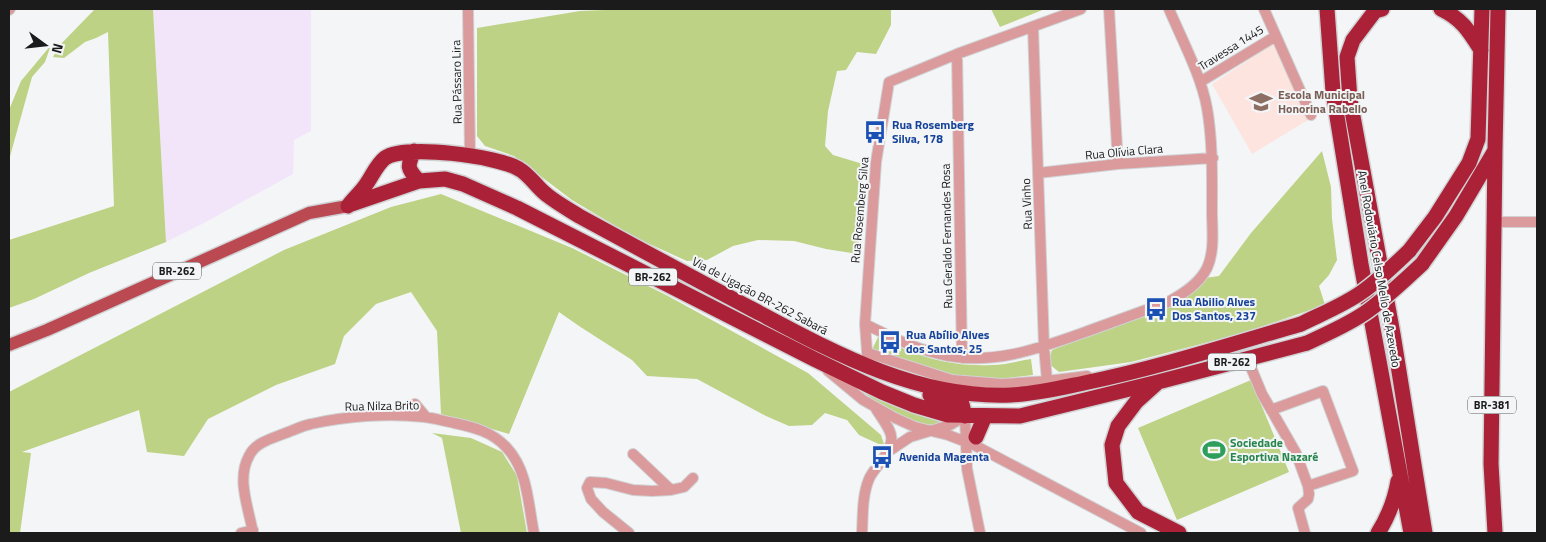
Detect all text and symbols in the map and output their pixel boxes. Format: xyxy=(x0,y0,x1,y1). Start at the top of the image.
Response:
north arrow xyxy=(20,20,70,70)
street label: Travessa 1445 xyxy=(1194,20,1267,75)
street label: Rua Pássaro Lira xyxy=(446,40,467,124)
text: N xyxy=(47,41,69,56)
place label: Escola Municipal Honorina Rabello xyxy=(1278,85,1367,118)
school or university icon: Escola Municipal Honorina Rabello xyxy=(1248,89,1274,115)
place label: Rua Rosemberg Silva, 178 xyxy=(892,115,975,148)
bus stop icon: Rua Rosemberg Silva, 178 xyxy=(862,119,888,145)
street label: Rua Olívia Clara xyxy=(1084,139,1164,164)
street label: Rua Rosemberg Silva xyxy=(845,156,874,264)
street label: Rua Geraldo Fernandes Rosa xyxy=(936,163,957,309)
street label: Anel Rodoviário Celso Mello de Azevedo xyxy=(1353,169,1406,369)
street label: Rua Vinho xyxy=(1016,178,1037,230)
street label: Via de Ligação BR-262 Sabará xyxy=(689,252,832,340)
road number: BR-262 xyxy=(153,262,201,280)
road number: BR-262 xyxy=(629,268,677,286)
place label: Rua Abilio Alves Dos Santos, 237 xyxy=(1172,292,1256,325)
bus stop icon: Rua Abilio Alves Dos Santos, 237 xyxy=(1143,296,1169,322)
place label: Rua Abílio Alves dos Santos, 25 xyxy=(906,325,990,358)
bus stop icon: Rua Abílio Alves dos Santos, 25 xyxy=(877,329,903,355)
road number: BR-262 xyxy=(1208,354,1256,371)
street label: Rua Nilza Brito xyxy=(344,395,420,416)
road number: BR-381 xyxy=(1468,396,1516,414)
place label: Sociedade Esportiva Nazaré xyxy=(1230,433,1318,466)
sports icon: Sociedade Esportiva Nazaré xyxy=(1201,437,1227,463)
bus stop icon: Avenida Magenta xyxy=(869,444,895,470)
place label: Avenida Magenta xyxy=(899,447,989,466)

